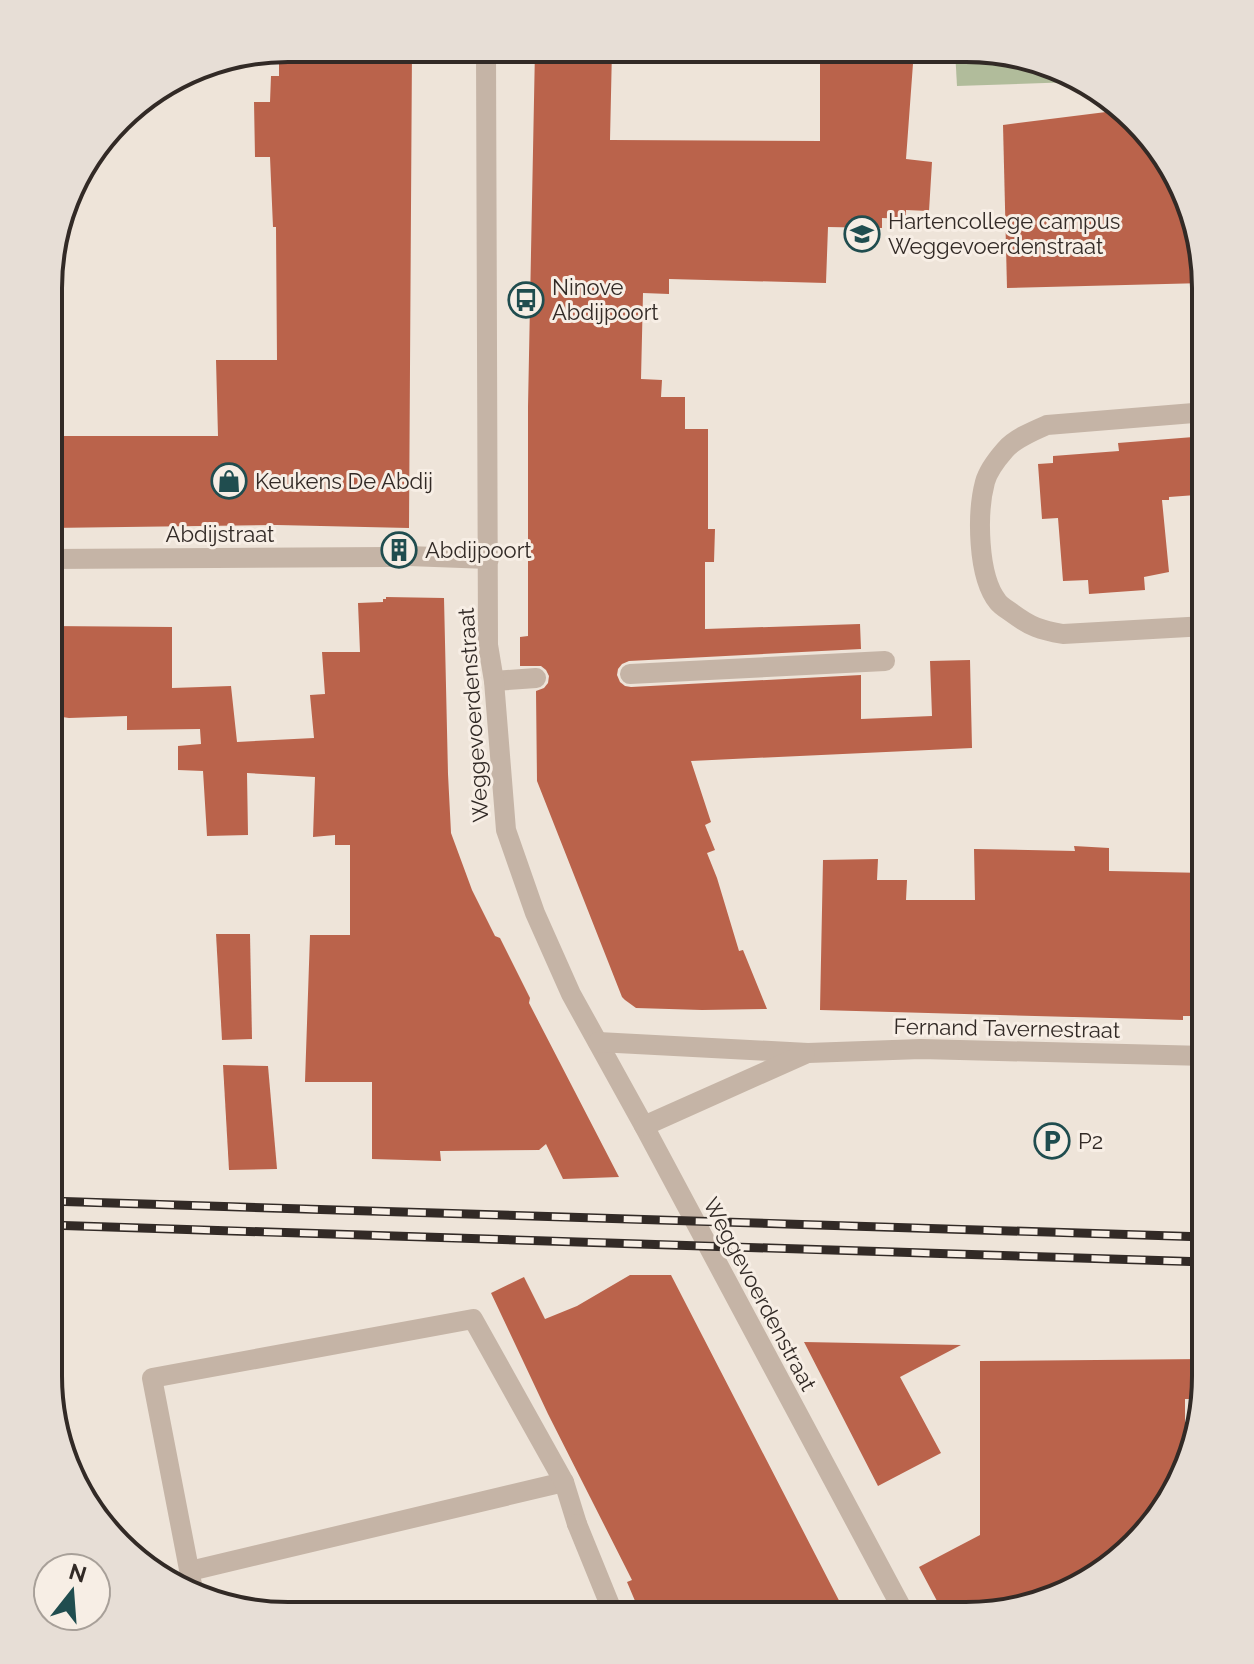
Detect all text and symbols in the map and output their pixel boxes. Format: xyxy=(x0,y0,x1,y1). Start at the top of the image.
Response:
place label: Hartencollege campus Weggevoerdenstraat xyxy=(888,208,1120,259)
school or university icon: Hartencollege campus Weggevoerdenstraat xyxy=(843,215,881,253)
place label: Ninove Abdijpoort xyxy=(552,274,659,325)
bus stop icon: Ninove Abdijpoort xyxy=(507,281,545,319)
shop icon: Keukens De Abdij xyxy=(210,462,248,500)
place label: Keukens De Abdij xyxy=(255,468,433,494)
street label: Abdijstraat xyxy=(166,521,275,547)
building icon: Abdijpoort xyxy=(380,531,418,569)
place label: Abdijpoort xyxy=(425,537,532,563)
street label: Weggevoerdenstraat xyxy=(452,606,493,823)
street label: Fernand Tavernestraat xyxy=(894,1013,1121,1043)
parking icon: P2 xyxy=(1033,1122,1071,1160)
place label: P2 xyxy=(1078,1128,1103,1154)
street label: Weggevoerdenstraat xyxy=(698,1193,822,1396)
north arrow xyxy=(32,1552,112,1632)
text: N xyxy=(66,1558,90,1588)

